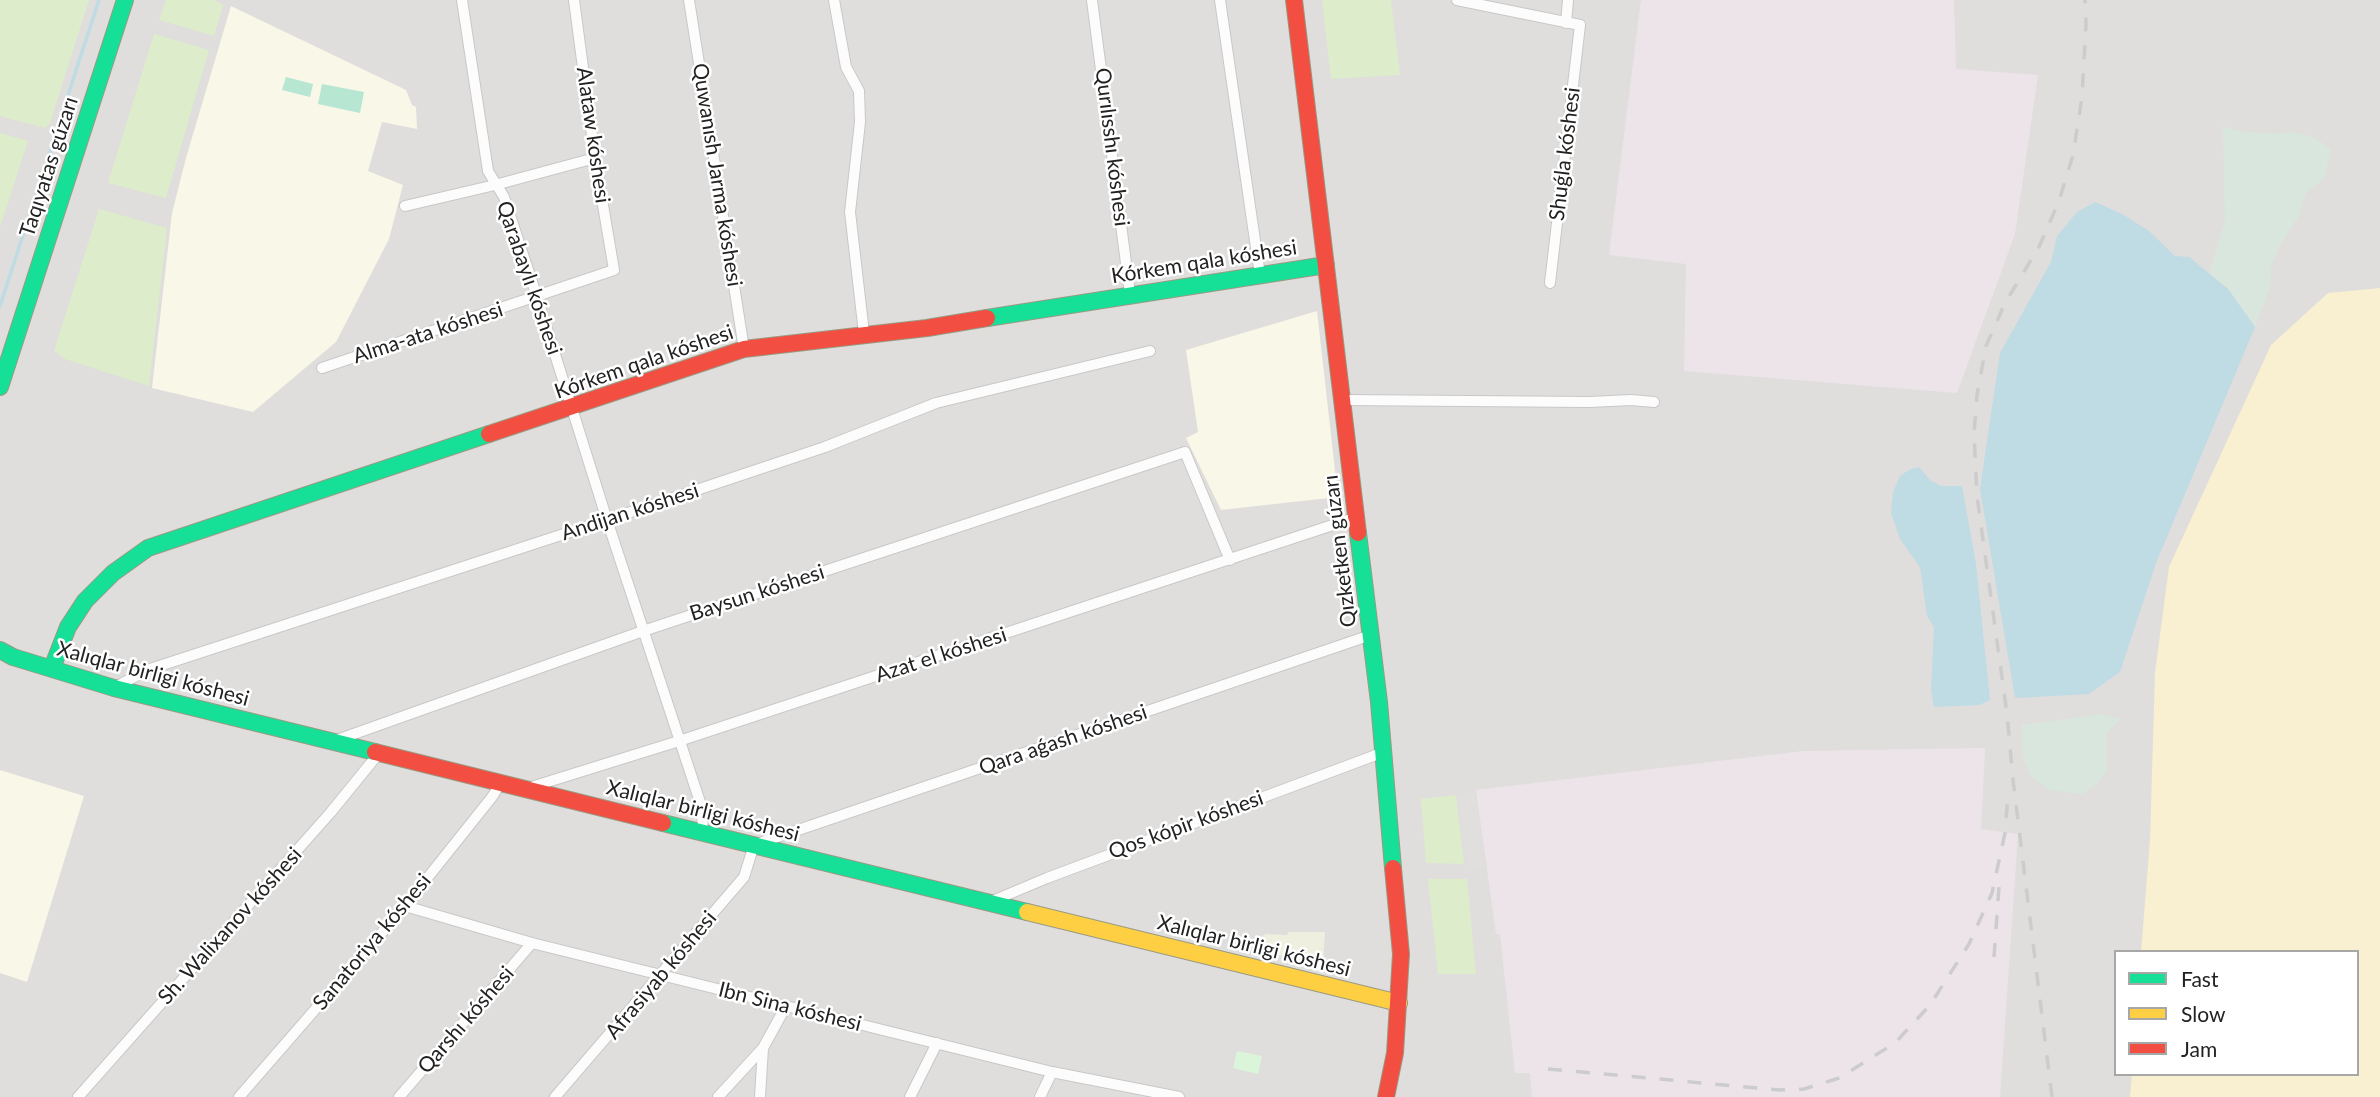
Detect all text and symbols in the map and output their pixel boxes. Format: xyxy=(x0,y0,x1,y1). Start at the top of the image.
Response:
street label: Quwanısh Jarma kóshesi xyxy=(687,62,747,288)
street label: Alataw kóshesi xyxy=(571,65,615,205)
street label: Qurılısshı kóshesi xyxy=(1090,66,1134,228)
street label: Shuǵla kóshesi xyxy=(1544,86,1586,222)
street label: Taqıyatas gúzarı xyxy=(14,94,84,240)
street label: Qarabaylı kóshesi xyxy=(491,198,567,358)
street label: Kórkem qala kóshesi xyxy=(1109,235,1299,289)
street label: Alma-ata kóshesi xyxy=(350,297,506,369)
street label: Kórkem qala kóshesi xyxy=(551,320,737,404)
street label: Qızketken gúzarı xyxy=(1318,473,1362,629)
street label: Andijan kóshesi xyxy=(558,478,702,546)
street label: Baysun kóshesi xyxy=(686,559,828,627)
street label: Azat el kóshesi xyxy=(872,622,1010,688)
street label: Xalıqlar birligi kóshesi xyxy=(54,636,252,712)
street label: Qara aǵash kóshesi xyxy=(976,699,1150,781)
street label: Xalıqlar birligi kóshesi xyxy=(604,775,802,847)
street label: Qos kópir kóshesi xyxy=(1105,785,1267,865)
street label: Sh. Walixanov kóshesi xyxy=(153,842,307,1010)
street label: Sanatoriya kóshesi xyxy=(308,869,436,1015)
street label: Afrasiyab kóshesi xyxy=(600,906,722,1044)
street label: Xalıqlar birligi kóshesi xyxy=(1155,910,1353,982)
legend xyxy=(2114,950,2359,1076)
street label: Qarshı kóshesi xyxy=(413,961,519,1079)
text: Fast xyxy=(2181,966,2218,991)
street label: Ibn Sina kóshesi xyxy=(716,977,864,1037)
text: Slow xyxy=(2181,1001,2225,1026)
text: Jam xyxy=(2181,1036,2217,1061)

